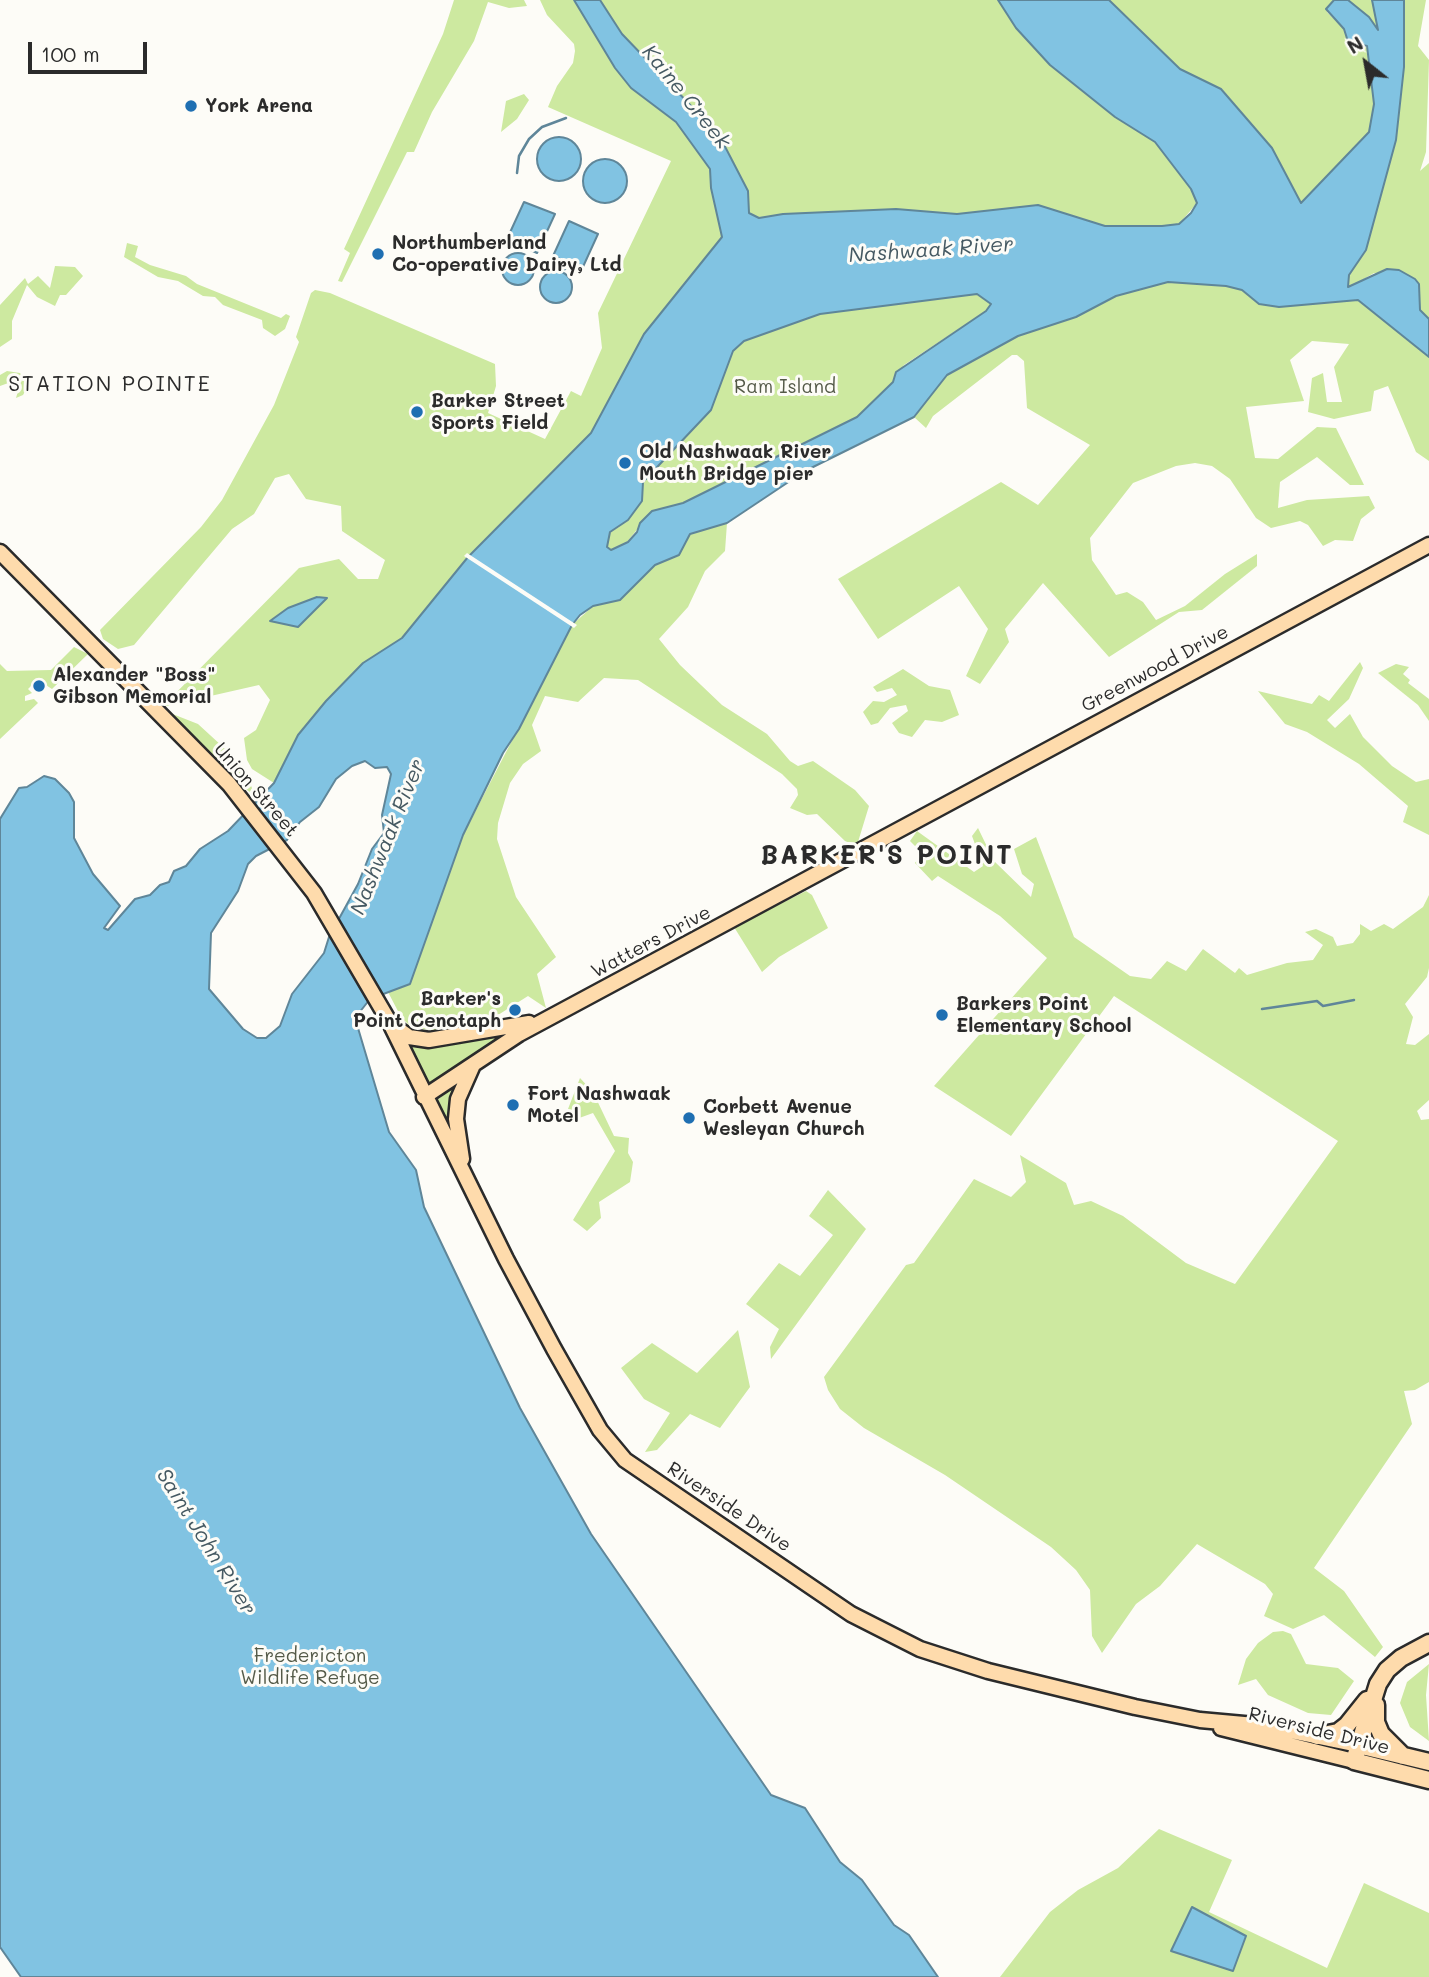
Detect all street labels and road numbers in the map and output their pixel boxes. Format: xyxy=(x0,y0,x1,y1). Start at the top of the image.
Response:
street label: Greenwood Drive xyxy=(1078,621,1232,717)
street label: Union Street xyxy=(209,738,303,842)
street label: Watters Drive xyxy=(587,901,715,983)
street label: Riverside Drive xyxy=(663,1457,795,1557)
street label: Riverside Drive xyxy=(1246,1702,1392,1760)

